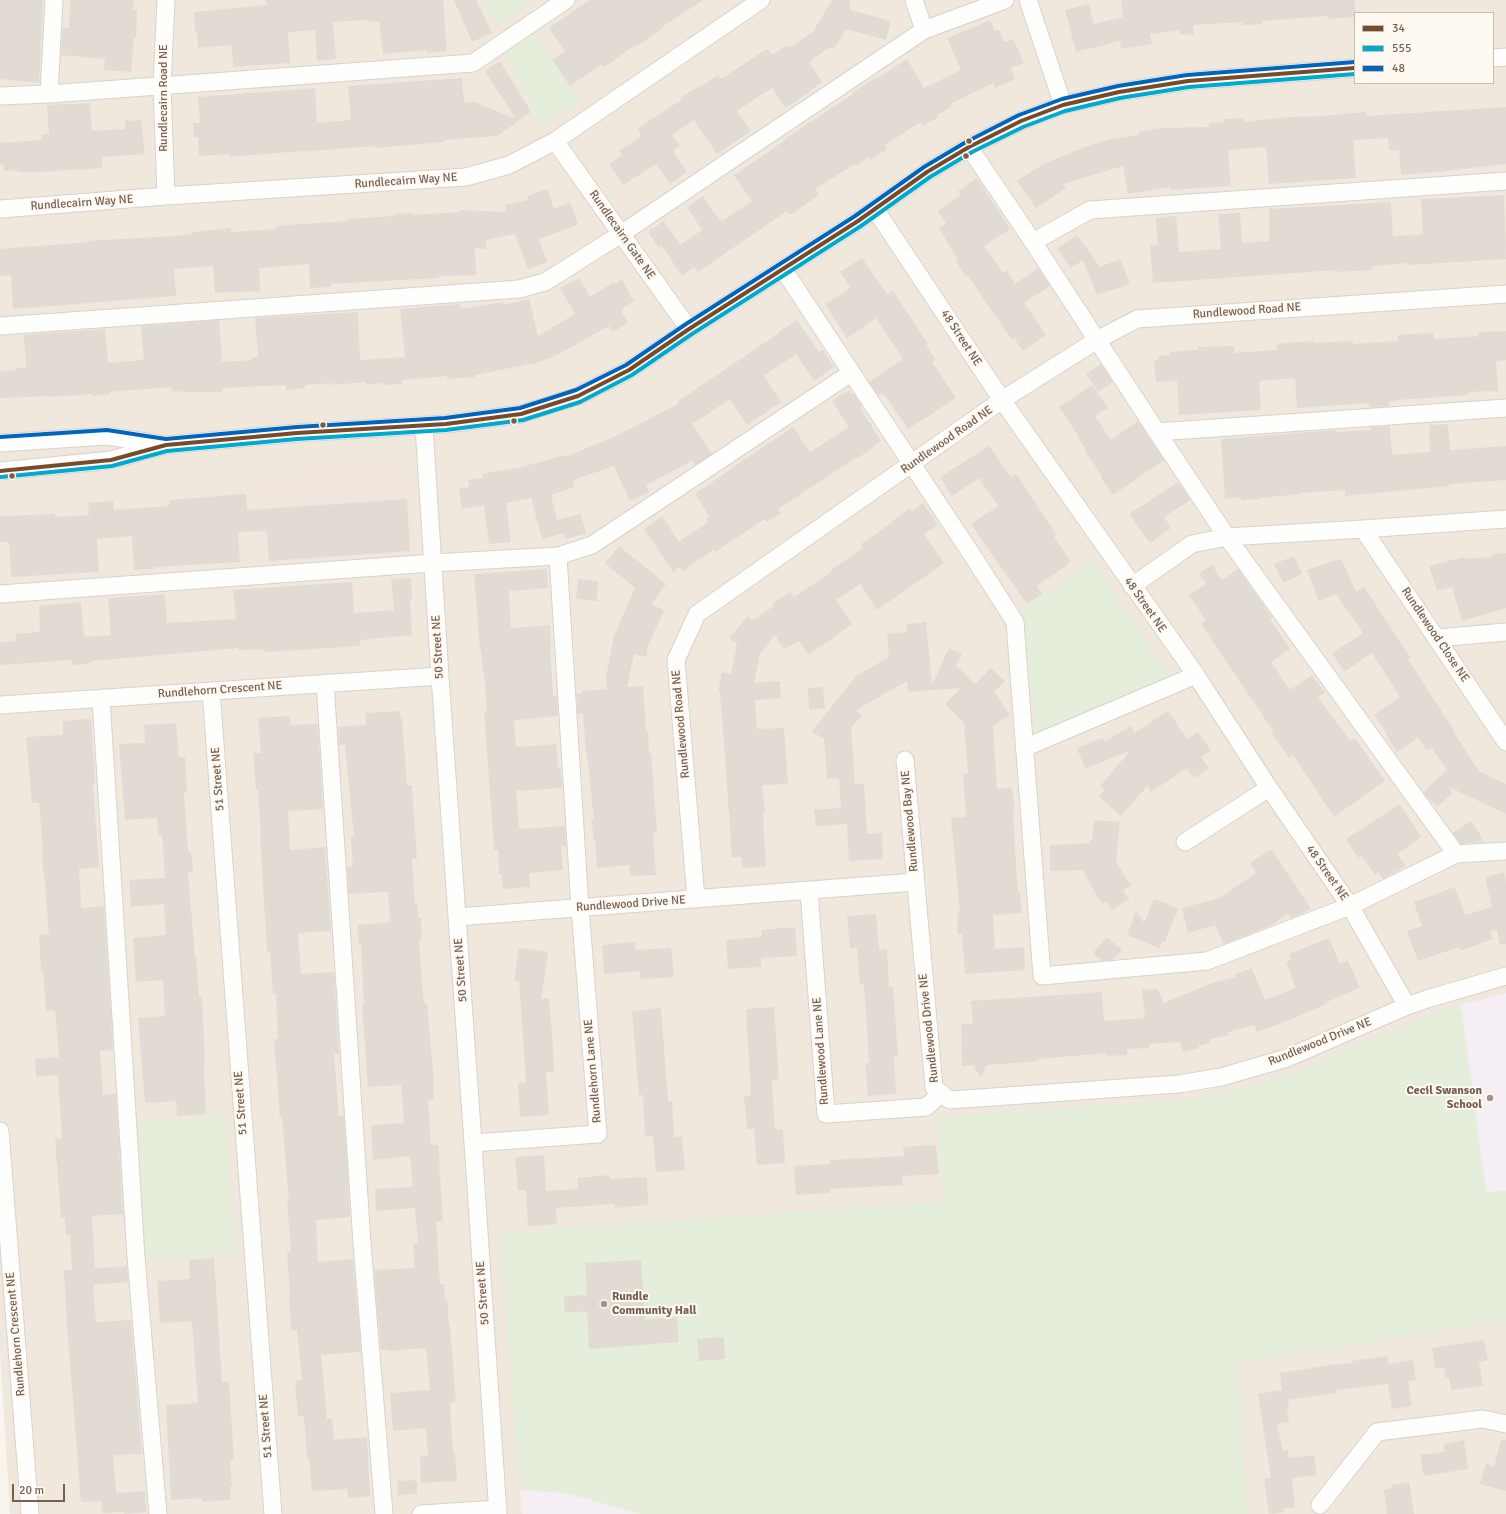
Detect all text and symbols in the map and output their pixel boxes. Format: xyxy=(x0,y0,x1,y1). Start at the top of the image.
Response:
legend xyxy=(1354,12,1494,84)
text: 34 xyxy=(1392,21,1405,36)
text: 555 xyxy=(1392,41,1411,56)
street label: Rundlecairn Road NE xyxy=(157,44,171,152)
text: 48 xyxy=(1392,61,1405,76)
unlabelled marker xyxy=(964,136,974,146)
unlabelled marker xyxy=(961,151,971,161)
street label: Rundlecairn Way NE xyxy=(354,170,458,192)
street label: Rundlecairn Gate NE xyxy=(586,188,658,282)
street label: Rundlecairn Way NE xyxy=(30,192,134,214)
street label: Rundlewood Road NE xyxy=(1192,300,1302,322)
street label: 48 Street NE xyxy=(937,307,985,369)
street label: Rundlewood Road NE xyxy=(898,403,996,477)
unlabelled marker xyxy=(509,416,519,426)
unlabelled marker xyxy=(318,420,328,430)
unlabelled marker xyxy=(7,471,17,481)
street label: 48 Street NE xyxy=(1121,574,1169,636)
street label: Rundlewood Close NE xyxy=(1398,585,1472,685)
street label: 50 Street NE xyxy=(429,614,447,680)
street label: Rundlewood Road NE xyxy=(669,669,693,779)
street label: Rundlehorn Crescent NE xyxy=(157,678,283,702)
street label: 51 Street NE xyxy=(209,746,227,812)
street label: Rundlewood Bay NE xyxy=(898,770,922,872)
street label: 48 Street NE xyxy=(1303,842,1351,904)
street label: Rundlewood Drive NE xyxy=(576,893,686,915)
street label: 50 Street NE xyxy=(452,937,470,1003)
street label: Rundlewood Drive NE xyxy=(916,973,942,1083)
street label: Rundlewood Lane NE xyxy=(810,997,832,1105)
street label: Rundlewood Drive NE xyxy=(1266,1015,1374,1069)
street label: Rundlehorn Lane NE xyxy=(581,1018,605,1124)
street label: 51 Street NE xyxy=(232,1070,250,1136)
place label: Cecil Swanson School xyxy=(1407,1084,1482,1112)
marker: Cecil Swanson School xyxy=(1485,1093,1495,1103)
street label: 50 Street NE xyxy=(474,1260,492,1326)
street label: Rundlehorn Crescent NE xyxy=(3,1271,29,1397)
place label: Rundle Community Hall xyxy=(612,1290,697,1318)
marker: Rundle Community Hall xyxy=(599,1299,609,1309)
street label: 51 Street NE xyxy=(257,1393,275,1459)
scale bar xyxy=(14,1476,67,1502)
text: 20 m xyxy=(19,1483,44,1498)

